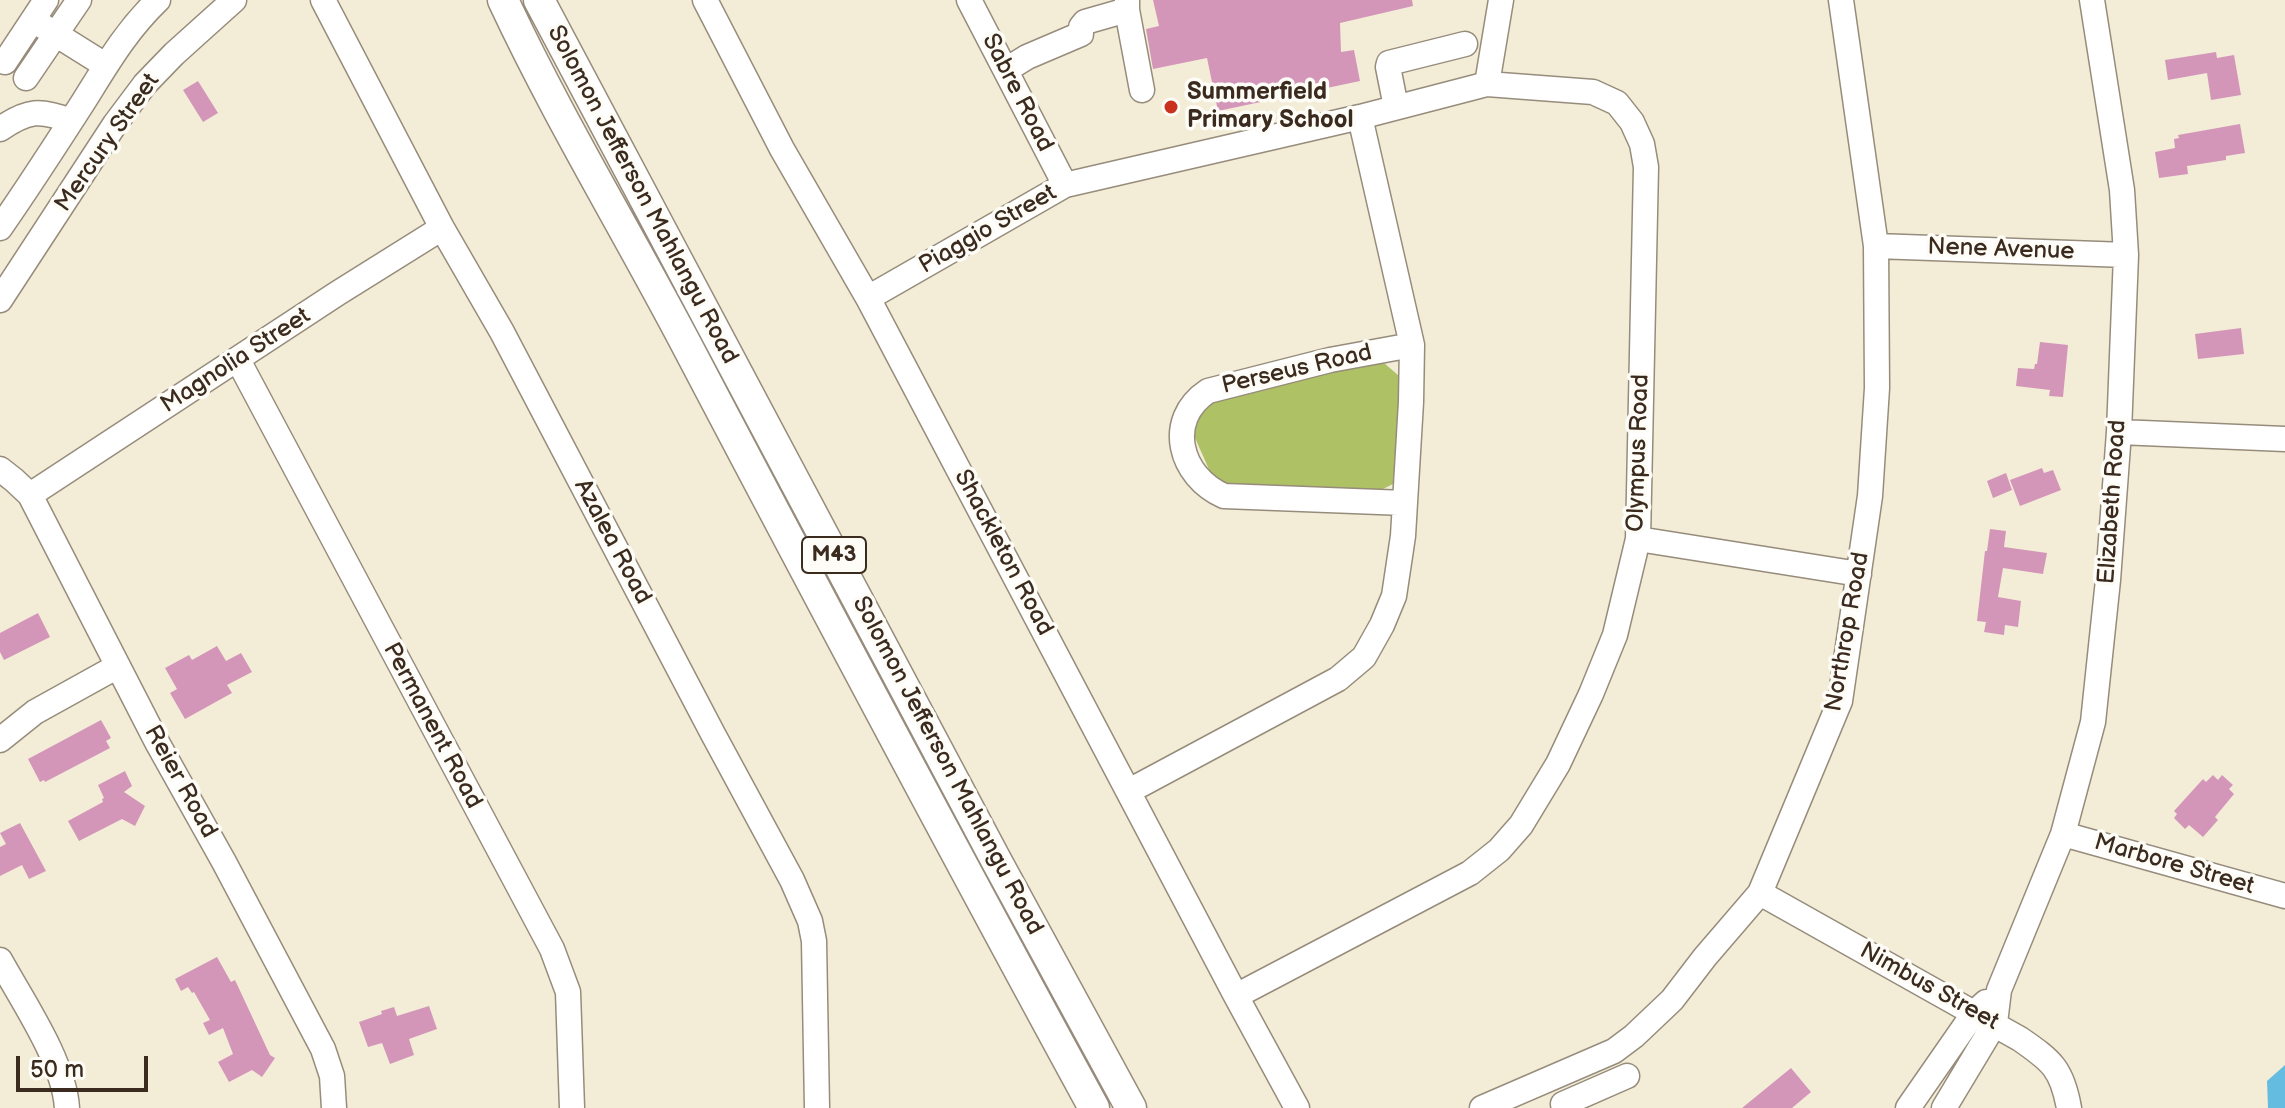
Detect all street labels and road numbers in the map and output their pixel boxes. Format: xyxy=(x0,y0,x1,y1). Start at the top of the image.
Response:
street label: Solomon Jefferson Mahlangu Road xyxy=(540,21,744,369)
street label: Sabre Road xyxy=(975,29,1059,157)
street label: Mercury Street xyxy=(50,68,166,218)
street label: Piaggio Street xyxy=(914,179,1062,281)
street label: Nene Avenue xyxy=(1927,233,2075,267)
street label: Magnolia Street xyxy=(156,302,316,420)
street label: Perseus Road xyxy=(1219,339,1375,401)
street label: Olympus Road xyxy=(1622,374,1656,532)
street label: Elizabeth Road xyxy=(2093,419,2133,585)
street label: Shackleton Road xyxy=(947,465,1059,641)
street label: Azalea Road xyxy=(567,475,657,609)
road number: M43 xyxy=(802,537,866,573)
street label: Northrop Road xyxy=(1820,550,1876,714)
street label: Solomon Jefferson Mahlangu Road xyxy=(845,592,1049,940)
street label: Permanent Road xyxy=(376,638,488,814)
street label: Reier Road xyxy=(137,721,223,843)
street label: Marbore Street xyxy=(2091,828,2257,902)
street label: Nimbus Street xyxy=(1854,937,2004,1037)

